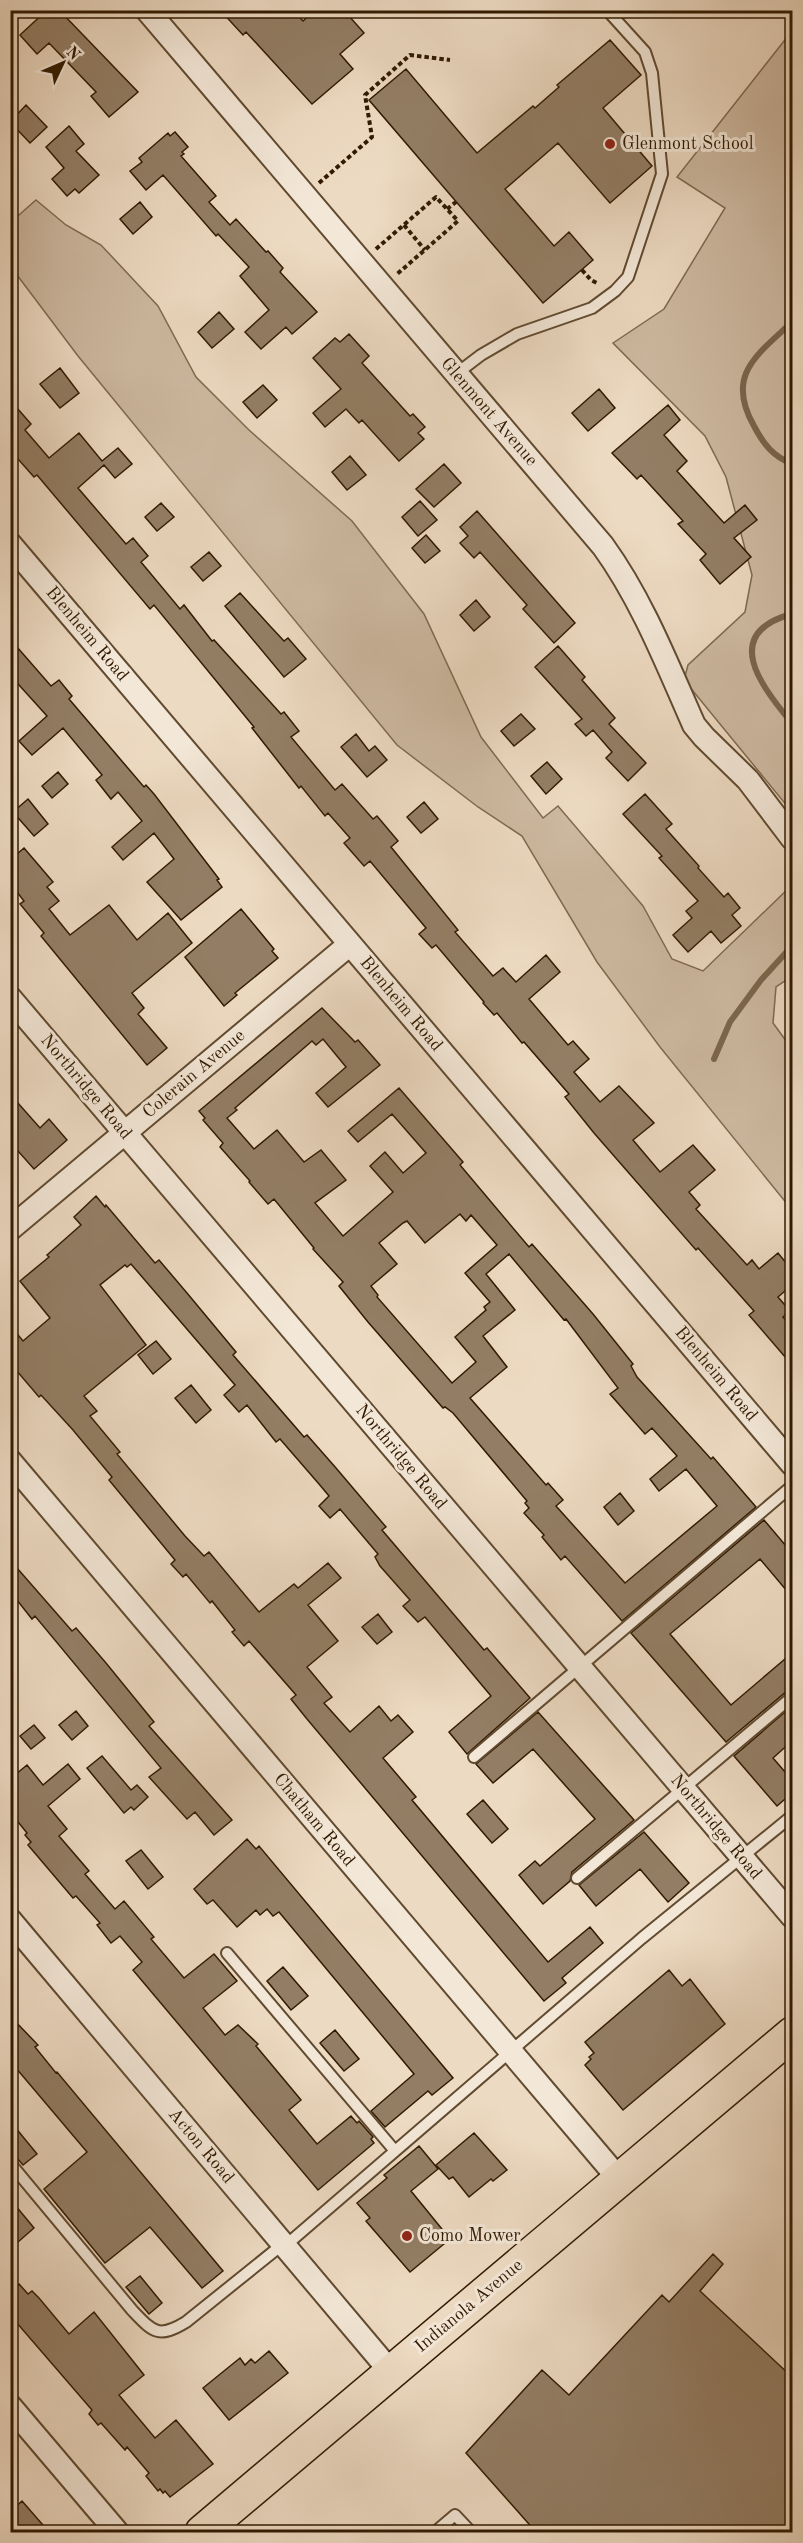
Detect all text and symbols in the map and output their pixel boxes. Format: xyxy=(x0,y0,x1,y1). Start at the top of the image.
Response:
north arrow xyxy=(33,33,93,93)
text: N xyxy=(62,44,83,64)
place label: Glenmont School xyxy=(622,135,754,153)
marker: Glenmont School xyxy=(603,137,617,151)
street label: Glenmont Avenue xyxy=(437,354,541,470)
street label: Blenheim Road xyxy=(42,583,132,685)
street label: Blenheim Road xyxy=(356,953,446,1055)
street label: Colerain Avenue xyxy=(139,1026,249,1122)
street label: Northridge Road xyxy=(37,1031,135,1143)
street label: Blenheim Road xyxy=(671,1323,761,1425)
street label: Northridge Road xyxy=(352,1401,450,1513)
street label: Chatham Road xyxy=(270,1770,358,1870)
street label: Northridge Road xyxy=(667,1771,765,1883)
street label: Acton Road xyxy=(165,2105,237,2187)
place label: Como Mower xyxy=(419,2227,521,2245)
marker: Como Mower xyxy=(400,2229,414,2243)
street label: Indianola Avenue xyxy=(412,2256,526,2356)

